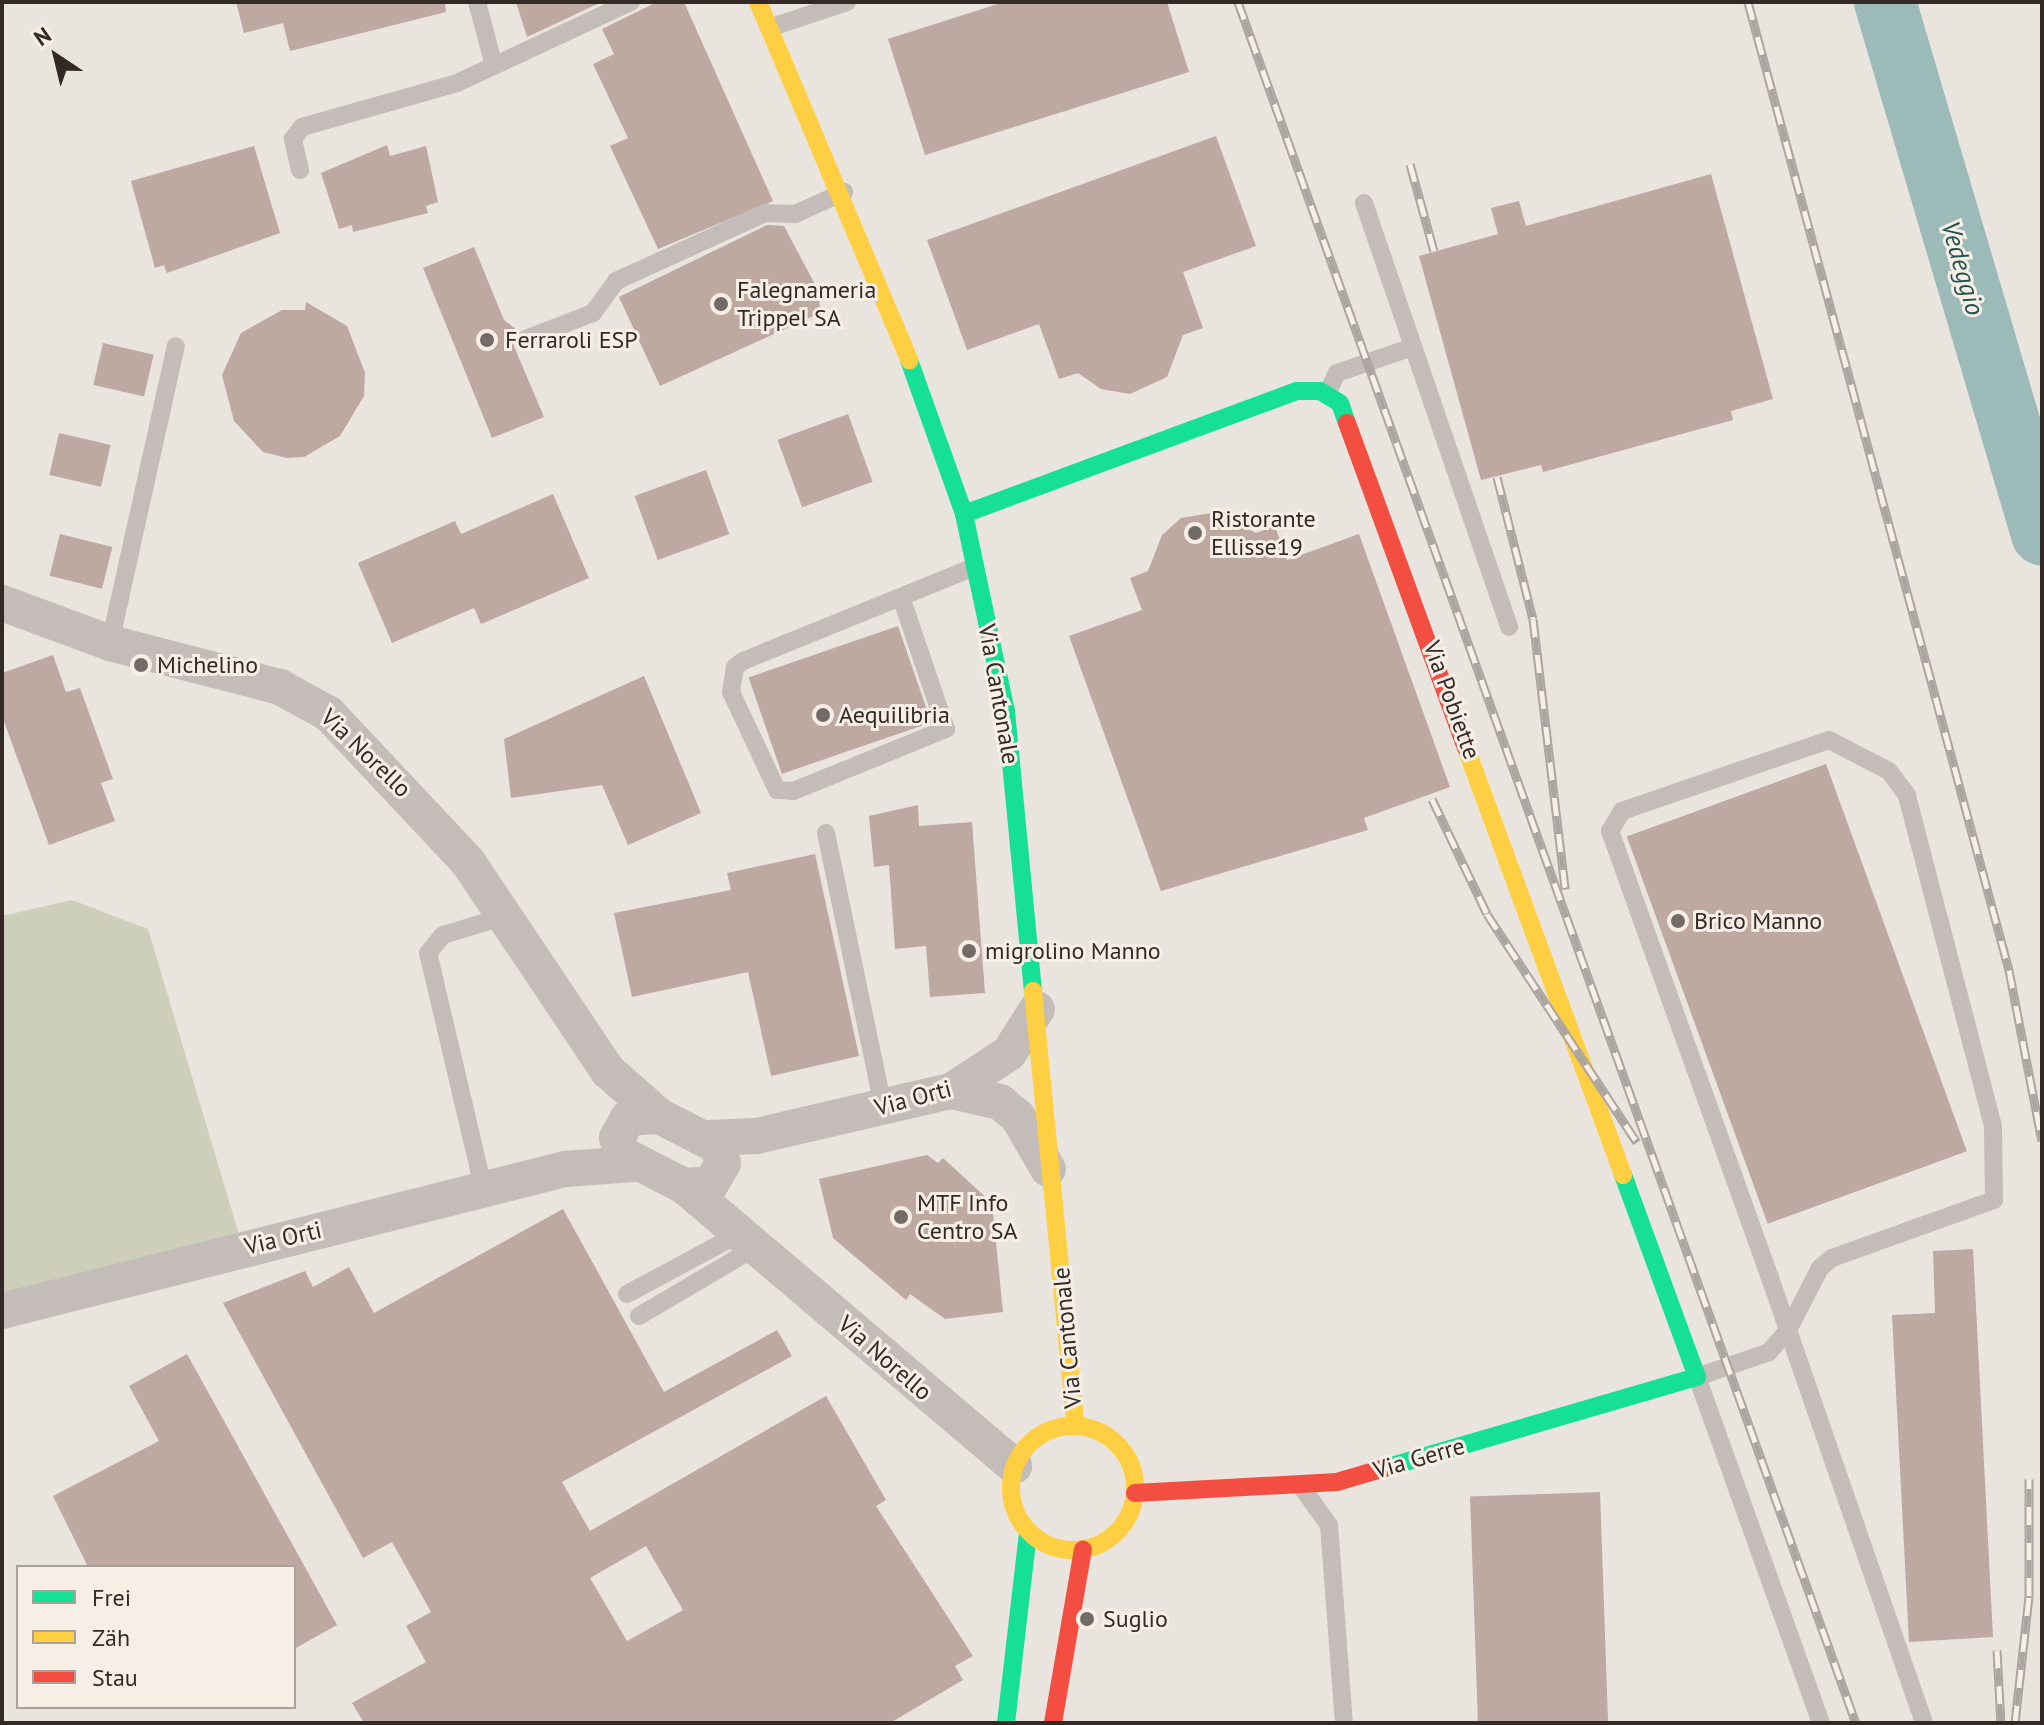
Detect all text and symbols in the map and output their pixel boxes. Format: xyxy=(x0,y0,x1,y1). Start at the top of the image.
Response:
north arrow xyxy=(16,16,96,96)
text: N xyxy=(28,21,56,52)
water label: Vedeggio xyxy=(1935,217,1991,319)
place label: Falegnameria Trippel SA xyxy=(737,276,876,332)
marker: Falegnameria Trippel SA xyxy=(712,295,730,313)
place label: Ferraroli ESP xyxy=(505,326,638,354)
marker: Ferraroli ESP xyxy=(476,329,498,351)
place label: Ristorante Ellisse19 xyxy=(1211,505,1316,561)
marker: Ristorante Ellisse19 xyxy=(1186,524,1204,542)
street label: Via Cantonale xyxy=(973,622,1025,766)
street label: Via Pobiette xyxy=(1417,637,1487,763)
place label: Michelino xyxy=(157,651,258,679)
marker: Michelino xyxy=(132,656,150,674)
place label: Aequilibria xyxy=(839,701,950,729)
street label: Via Norello xyxy=(315,703,417,803)
marker: Aequilibria xyxy=(814,706,832,724)
place label: Brico Manno xyxy=(1694,907,1822,935)
marker: Brico Manno xyxy=(1669,912,1687,930)
place label: migrolino Manno xyxy=(985,937,1161,965)
marker: migrolino Manno xyxy=(960,942,978,960)
street label: Via Orti xyxy=(871,1074,955,1122)
place label: MTF Info Centro SA xyxy=(917,1189,1018,1245)
marker: MTF Info Centro SA xyxy=(892,1208,910,1226)
street label: Via Orti xyxy=(242,1215,324,1261)
street label: Via Cantonale xyxy=(1046,1266,1088,1410)
street label: Via Norello xyxy=(832,1310,938,1406)
street label: Via Gerre xyxy=(1370,1431,1468,1485)
legend xyxy=(16,1565,296,1709)
text: Frei xyxy=(92,1582,131,1613)
place label: Suglio xyxy=(1103,1605,1168,1633)
marker: Suglio xyxy=(1078,1610,1096,1628)
text: Zäh xyxy=(92,1622,130,1653)
text: Stau xyxy=(92,1662,138,1693)

